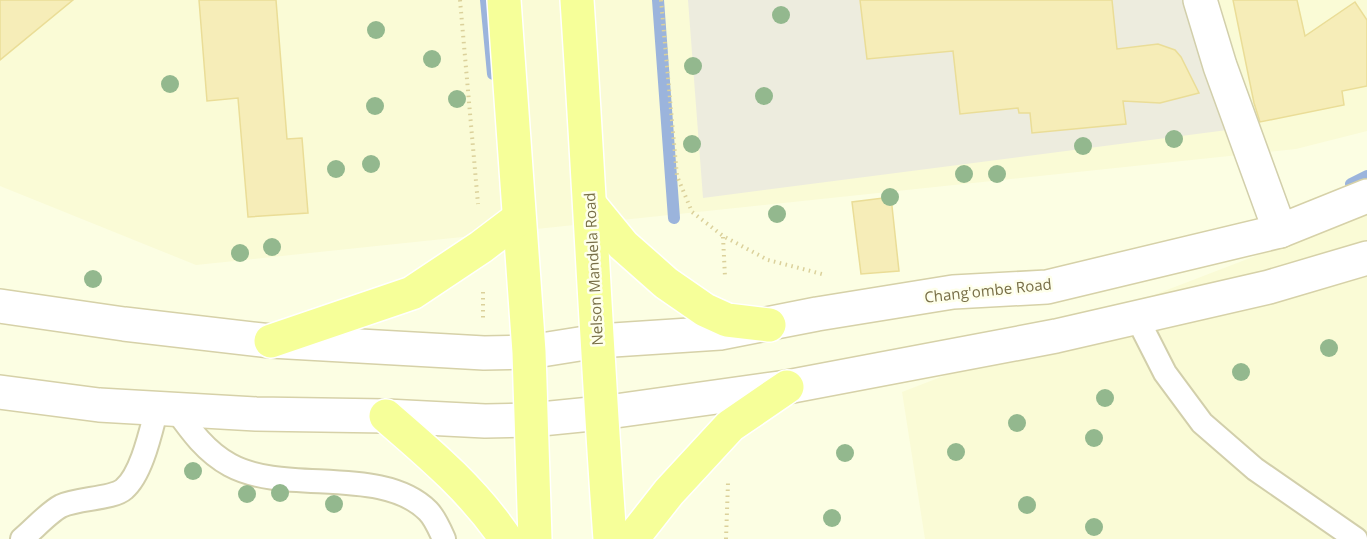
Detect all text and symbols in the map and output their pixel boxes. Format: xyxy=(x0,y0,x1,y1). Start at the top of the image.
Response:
street label: Nelson Mandela Road xyxy=(579,192,607,346)
street label: Chang'ombe Road xyxy=(923,273,1053,307)

